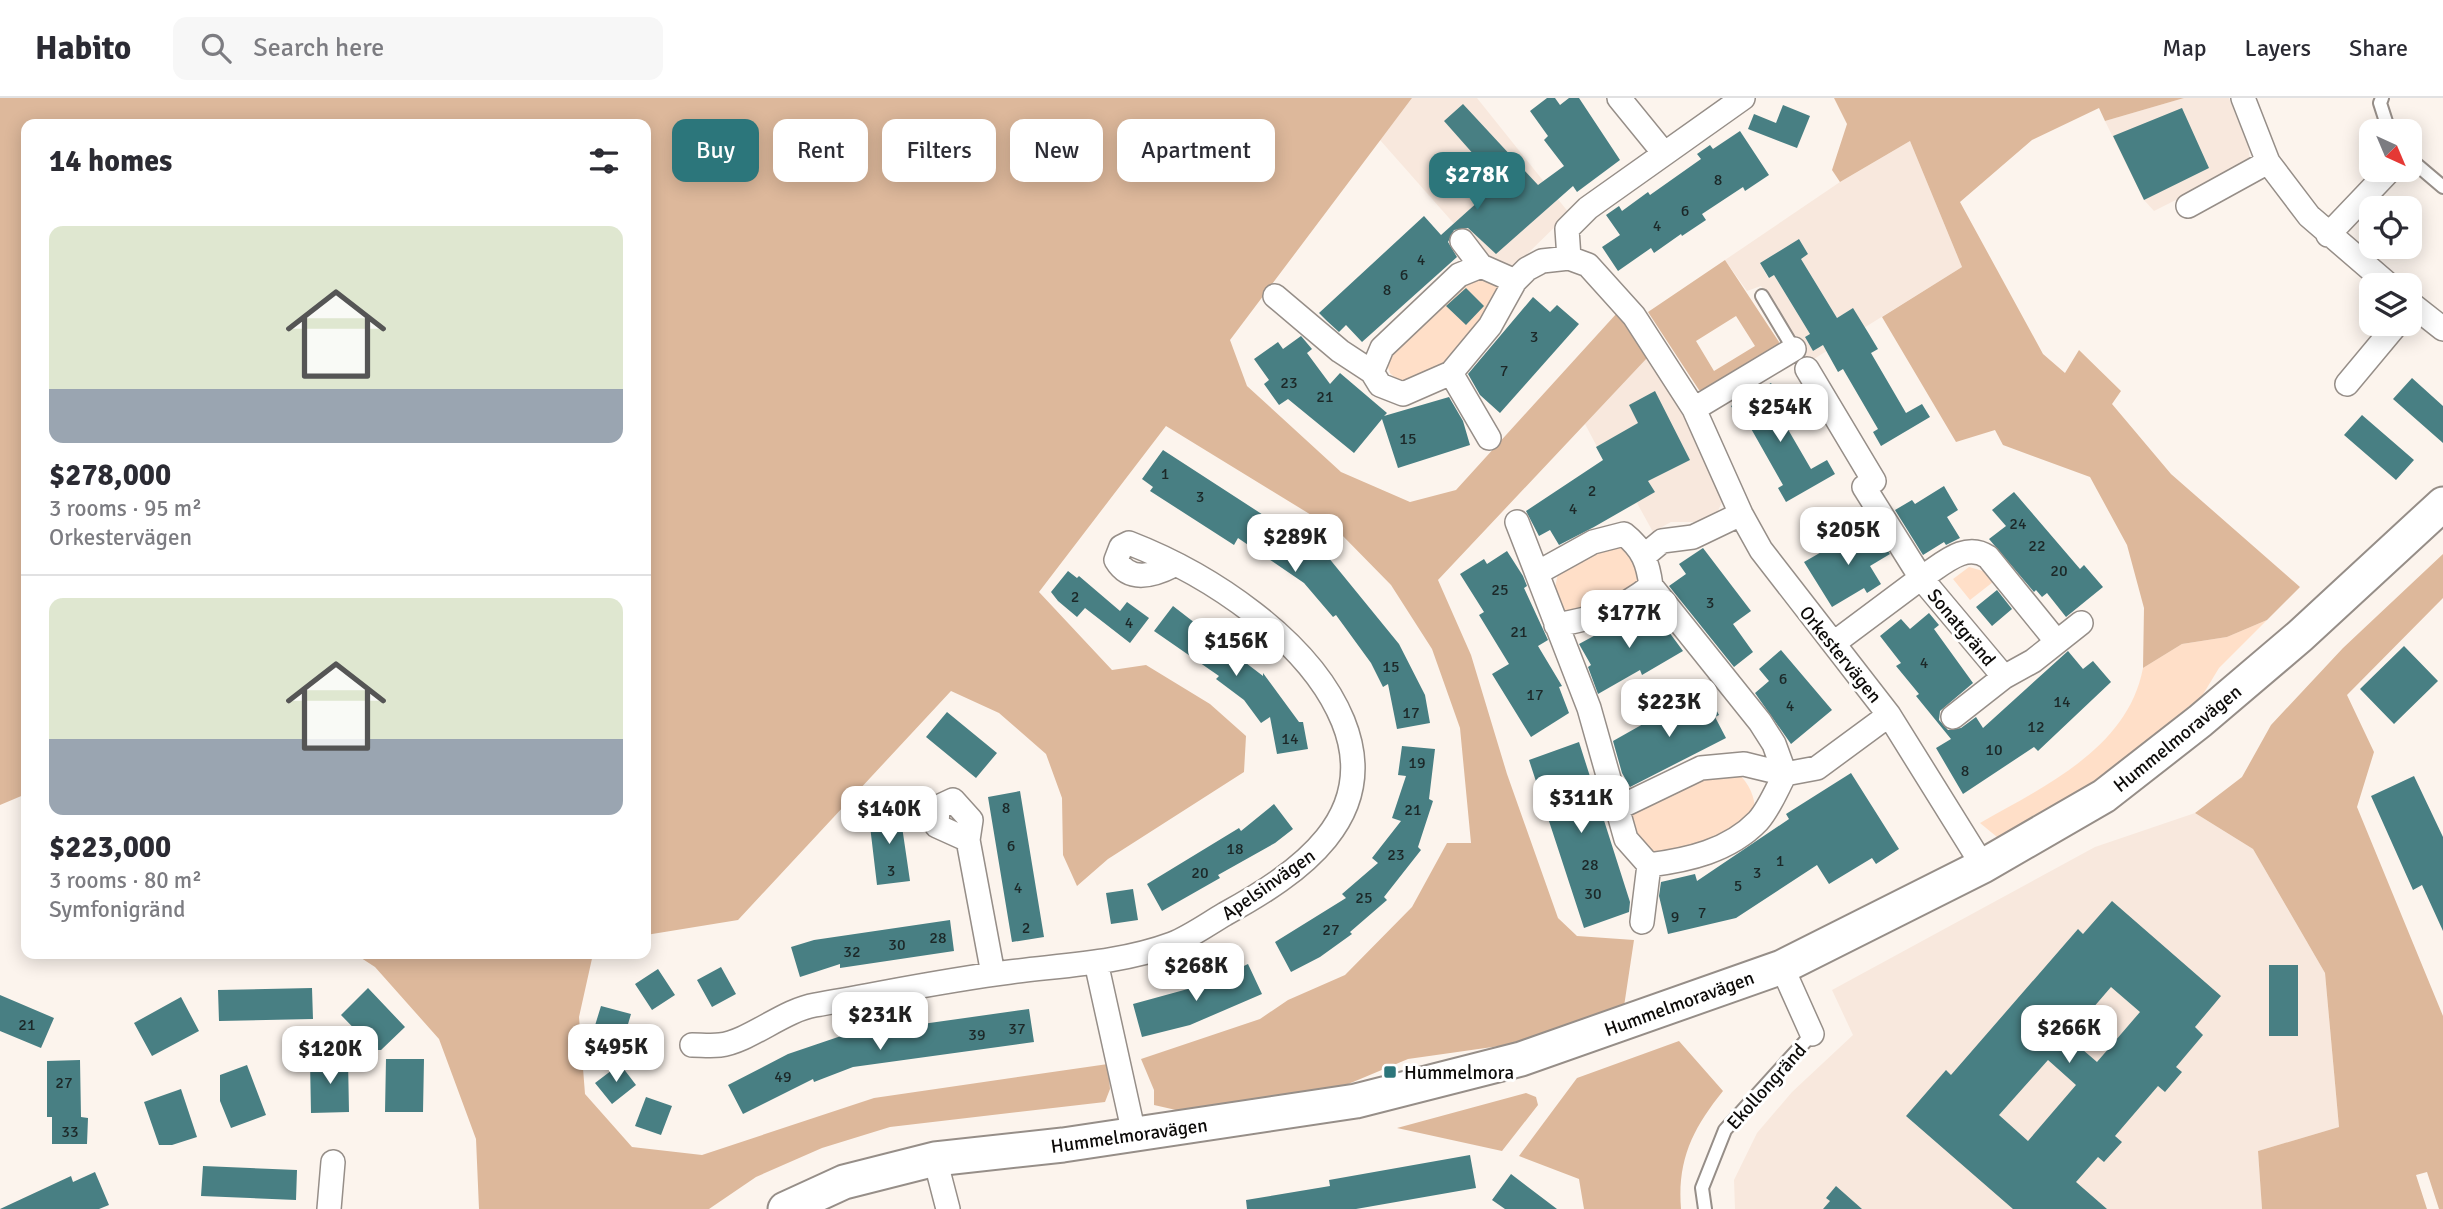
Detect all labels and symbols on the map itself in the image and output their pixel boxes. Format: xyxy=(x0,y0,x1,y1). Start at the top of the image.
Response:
north arrow xyxy=(2359,119,2422,182)
pin: $278K xyxy=(1428,152,1526,212)
house number: 8 xyxy=(1714,170,1722,190)
house number: 6 xyxy=(1681,201,1689,221)
house number: 4 xyxy=(1653,216,1662,236)
house number: 4 xyxy=(1417,250,1426,270)
house number: 6 xyxy=(1400,265,1408,285)
house number: 8 xyxy=(1383,280,1391,300)
house number: 3 xyxy=(1530,327,1538,347)
house number: 7 xyxy=(1500,361,1508,381)
house number: 23 xyxy=(1280,373,1298,393)
pin: $254K xyxy=(1731,384,1829,444)
house number: 21 xyxy=(1316,387,1334,407)
house number: 15 xyxy=(1399,429,1417,449)
house number: 1 xyxy=(1161,464,1169,484)
house number: 2 xyxy=(1588,481,1596,501)
house number: 3 xyxy=(1196,487,1204,507)
house number: 4 xyxy=(1569,499,1578,519)
pin: $205K xyxy=(1799,508,1897,567)
pin: $289K xyxy=(1246,514,1344,574)
house number: 24 xyxy=(2009,514,2027,534)
house number: 22 xyxy=(2028,536,2046,556)
house number: 20 xyxy=(2050,561,2068,581)
house number: 25 xyxy=(1491,580,1509,600)
street label: Sonatgränd xyxy=(1922,584,2001,671)
house number: 2 xyxy=(1071,587,1079,607)
pin: $177K xyxy=(1580,590,1678,650)
house number: 3 xyxy=(1706,593,1714,613)
street label: Orkestervägen xyxy=(1794,601,1887,708)
house number: 4 xyxy=(1125,613,1134,633)
pin: $156K xyxy=(1187,618,1285,678)
house number: 21 xyxy=(1510,622,1528,642)
house number: 4 xyxy=(1920,653,1929,673)
house number: 15 xyxy=(1382,657,1400,677)
house number: 6 xyxy=(1779,669,1787,689)
pin: $223K xyxy=(1620,680,1718,739)
street label: Hummelmoravägen xyxy=(2109,680,2247,798)
house number: 17 xyxy=(1526,685,1544,705)
house number: 14 xyxy=(2053,692,2071,712)
house number: 4 xyxy=(1786,696,1795,716)
house number: 17 xyxy=(1402,703,1420,723)
house number: 12 xyxy=(2027,717,2045,737)
house number: 14 xyxy=(1281,729,1299,749)
house number: 10 xyxy=(1985,740,2003,760)
house number: 19 xyxy=(1408,753,1426,773)
house number: 8 xyxy=(1961,761,1969,781)
pin: $311K xyxy=(1532,776,1630,835)
pin: $140K xyxy=(840,786,938,846)
house number: 8 xyxy=(1002,798,1010,818)
house number: 21 xyxy=(1404,800,1422,820)
house number: 6 xyxy=(1007,836,1015,856)
house number: 18 xyxy=(1226,839,1244,859)
street label: Apelsinvägen xyxy=(1217,844,1320,926)
house number: 23 xyxy=(1387,845,1405,865)
house number: 1 xyxy=(1776,851,1784,871)
house number: 28 xyxy=(1581,855,1599,875)
house number: 3 xyxy=(887,861,895,881)
house number: 20 xyxy=(1191,863,1209,883)
house number: 3 xyxy=(1753,863,1761,883)
house number: 5 xyxy=(1734,876,1742,896)
house number: 4 xyxy=(1014,878,1023,898)
house number: 30 xyxy=(1584,884,1602,904)
house number: 25 xyxy=(1355,888,1373,908)
house number: 7 xyxy=(1698,903,1706,923)
house number: 9 xyxy=(1671,907,1679,927)
house number: 2 xyxy=(1022,918,1030,938)
house number: 27 xyxy=(1322,920,1340,940)
house number: 28 xyxy=(929,928,947,948)
house number: 30 xyxy=(888,935,906,955)
house number: 32 xyxy=(843,942,861,962)
pin: $268K xyxy=(1147,944,1245,1003)
street label: Hummelmoravägen xyxy=(1601,966,1758,1042)
pin: $231K xyxy=(831,992,929,1052)
pin: $266K xyxy=(2020,1006,2118,1065)
house number: 21 xyxy=(18,1015,36,1035)
house number: 37 xyxy=(1008,1019,1026,1039)
pin: $495K xyxy=(567,1024,665,1084)
house number: 39 xyxy=(968,1025,986,1045)
pin: $120K xyxy=(281,1026,379,1086)
street label: Ekollongränd xyxy=(1722,1039,1812,1135)
place label: Hummelmora xyxy=(1404,1061,1514,1085)
marker: Hummelmora xyxy=(1382,1064,1398,1080)
house number: 49 xyxy=(774,1067,792,1087)
house number: 27 xyxy=(55,1073,73,1093)
street label: Hummelmoravägen xyxy=(1049,1113,1209,1159)
house number: 33 xyxy=(61,1122,79,1142)

